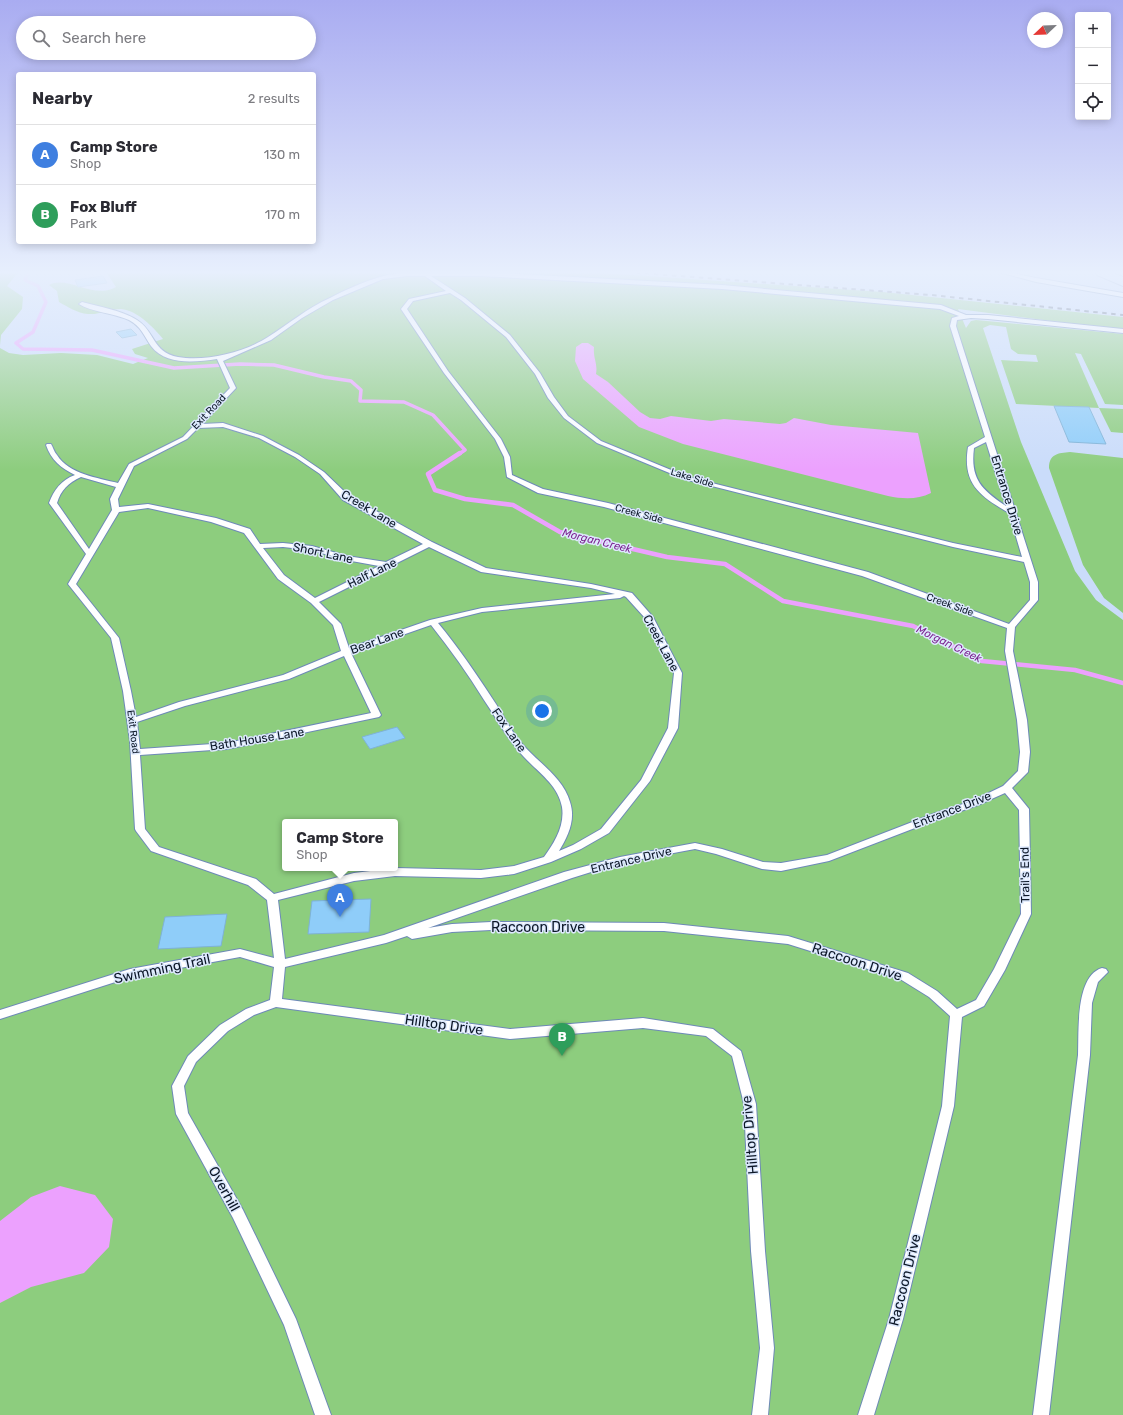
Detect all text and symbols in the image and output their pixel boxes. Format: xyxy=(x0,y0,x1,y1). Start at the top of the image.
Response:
north arrow xyxy=(1027,12,1063,48)
map controls xyxy=(1075,12,1111,120)
button: + xyxy=(1075,12,1111,48)
search box xyxy=(16,16,316,60)
icon: search xyxy=(30,27,52,49)
text: Search here xyxy=(62,29,146,47)
button: − xyxy=(1075,48,1111,84)
button: locate xyxy=(1075,84,1111,120)
text: Nearby xyxy=(32,88,93,108)
text: 2 results xyxy=(248,91,300,106)
text: Camp Store xyxy=(70,138,158,156)
text: A xyxy=(40,147,50,162)
text: 130 m xyxy=(264,147,300,162)
text: Shop xyxy=(70,156,101,171)
text: Fox Bluff xyxy=(70,198,137,216)
text: B xyxy=(40,207,50,222)
text: 170 m xyxy=(265,207,300,222)
text: Park xyxy=(70,216,97,231)
street label: Exit Road xyxy=(189,392,229,432)
street label: Entrance Drive xyxy=(988,453,1026,537)
street label: Lake Side xyxy=(669,466,715,490)
street label: Creek Lane xyxy=(339,487,400,531)
street label: Creek Side xyxy=(614,502,665,526)
water label: Morgan Creek xyxy=(561,526,633,556)
street label: Short Lane xyxy=(292,540,355,566)
street label: Half Lane xyxy=(345,555,399,591)
street label: Creek Side xyxy=(925,591,976,619)
street label: Creek Lane xyxy=(640,612,682,674)
water label: Morgan Creek xyxy=(914,623,984,666)
street label: Bear Lane xyxy=(348,625,406,657)
your location xyxy=(532,701,552,721)
street label: Fox Lane xyxy=(489,705,529,755)
street label: Exit Road xyxy=(124,709,142,755)
street label: Bath House Lane xyxy=(209,725,305,753)
street label: Entrance Drive xyxy=(911,789,993,831)
popup xyxy=(282,819,398,871)
text: Camp Store xyxy=(296,829,384,847)
street label: Entrance Drive xyxy=(589,844,673,876)
text: Shop xyxy=(296,847,327,862)
street label: Trail's End xyxy=(1018,847,1032,903)
pin: A xyxy=(327,884,353,917)
street label: Raccoon Drive xyxy=(491,919,585,936)
street label: Raccoon Drive xyxy=(810,939,904,985)
street label: Swimming Trail xyxy=(112,950,212,988)
street label: Hilltop Drive xyxy=(404,1011,485,1039)
pin: B xyxy=(549,1023,575,1056)
street label: Hilltop Drive xyxy=(738,1095,762,1175)
street label: Overhill xyxy=(205,1164,243,1214)
street label: Raccoon Drive xyxy=(885,1232,925,1328)

